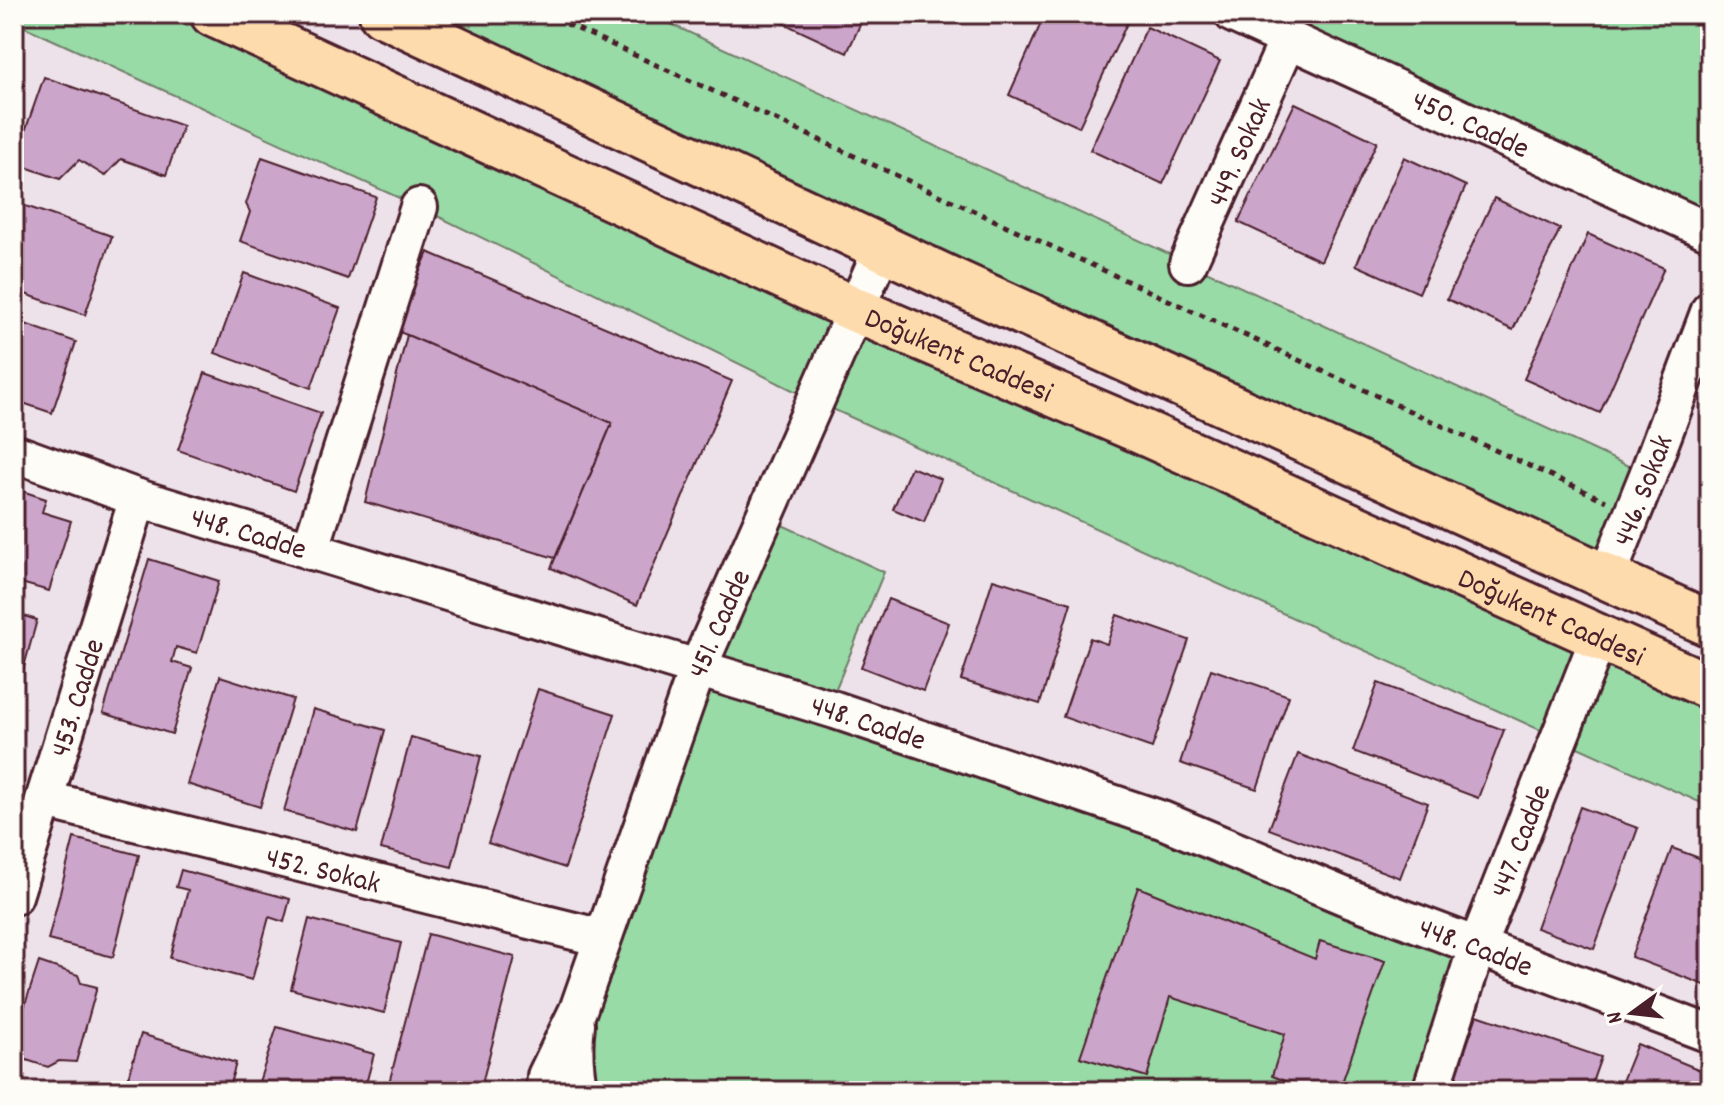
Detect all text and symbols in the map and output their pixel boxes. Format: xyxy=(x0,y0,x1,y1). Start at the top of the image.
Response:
street label: 450. Cadde xyxy=(1404,82,1535,172)
street label: 449. Sokak xyxy=(1199,92,1285,215)
street label: Doğukent Caddesi xyxy=(857,299,1058,417)
street label: 446. Sokak xyxy=(1604,429,1687,554)
street label: 448. Cadde xyxy=(185,498,311,574)
street label: Doğukent Caddesi xyxy=(1450,559,1650,681)
street label: 451. Cadde xyxy=(679,563,765,686)
street label: 453. Cadde xyxy=(42,634,119,763)
street label: 448. Cadde xyxy=(804,687,931,765)
street label: 447. Cadde xyxy=(1481,779,1565,905)
street label: 452. Sokak xyxy=(261,838,384,908)
street label: 448. Cadde xyxy=(1411,909,1538,991)
north arrow xyxy=(1592,973,1672,1053)
text: N xyxy=(1600,1008,1632,1027)

